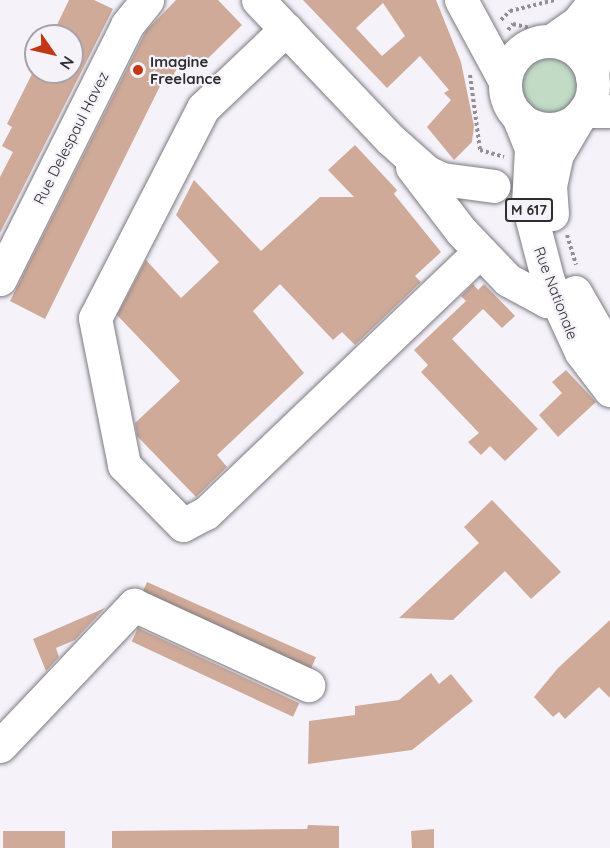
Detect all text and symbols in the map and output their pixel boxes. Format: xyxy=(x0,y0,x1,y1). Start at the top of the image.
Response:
north arrow xyxy=(24,24,84,84)
text: N xyxy=(56,52,79,73)
place label: Imagine Freelance xyxy=(150,52,221,87)
marker: Imagine Freelance xyxy=(131,63,145,77)
street label: Rue Delespaul Havez xyxy=(30,69,112,207)
road number: M 617 xyxy=(505,199,553,221)
street label: Rue Nationale xyxy=(530,244,582,342)

